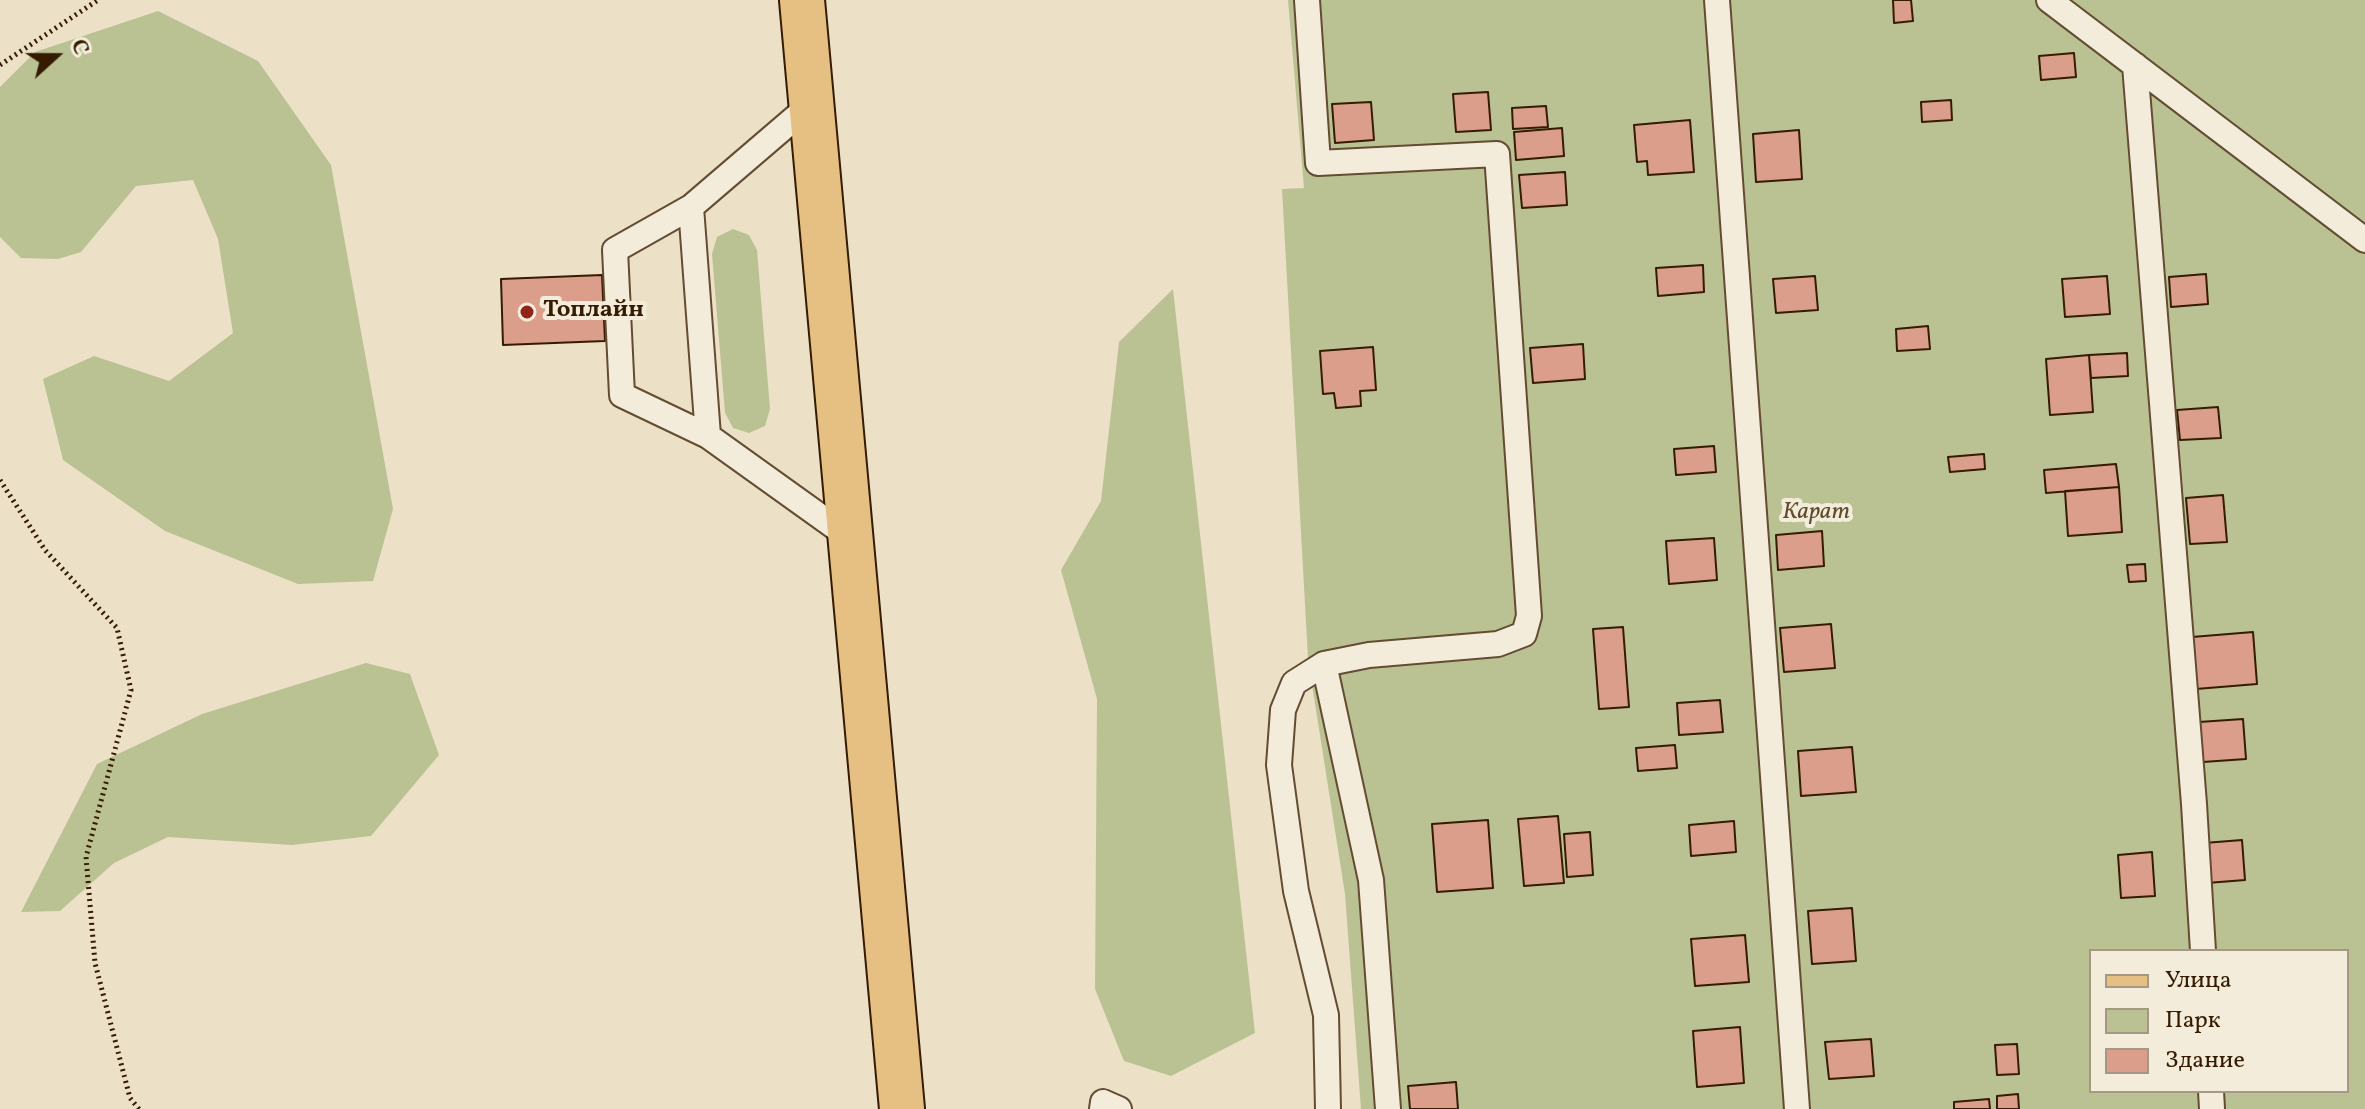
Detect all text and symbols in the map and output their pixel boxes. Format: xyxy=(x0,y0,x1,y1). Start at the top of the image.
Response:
north arrow xyxy=(16,16,96,96)
text: С xyxy=(62,35,96,59)
place label: Топлайн xyxy=(543,298,644,326)
marker: Топлайн xyxy=(518,303,536,321)
park label: Карат xyxy=(1782,500,1850,528)
legend xyxy=(2089,949,2349,1093)
text: Улица xyxy=(2165,964,2232,998)
text: Парк xyxy=(2165,1004,2221,1038)
text: Здание xyxy=(2165,1044,2245,1078)

